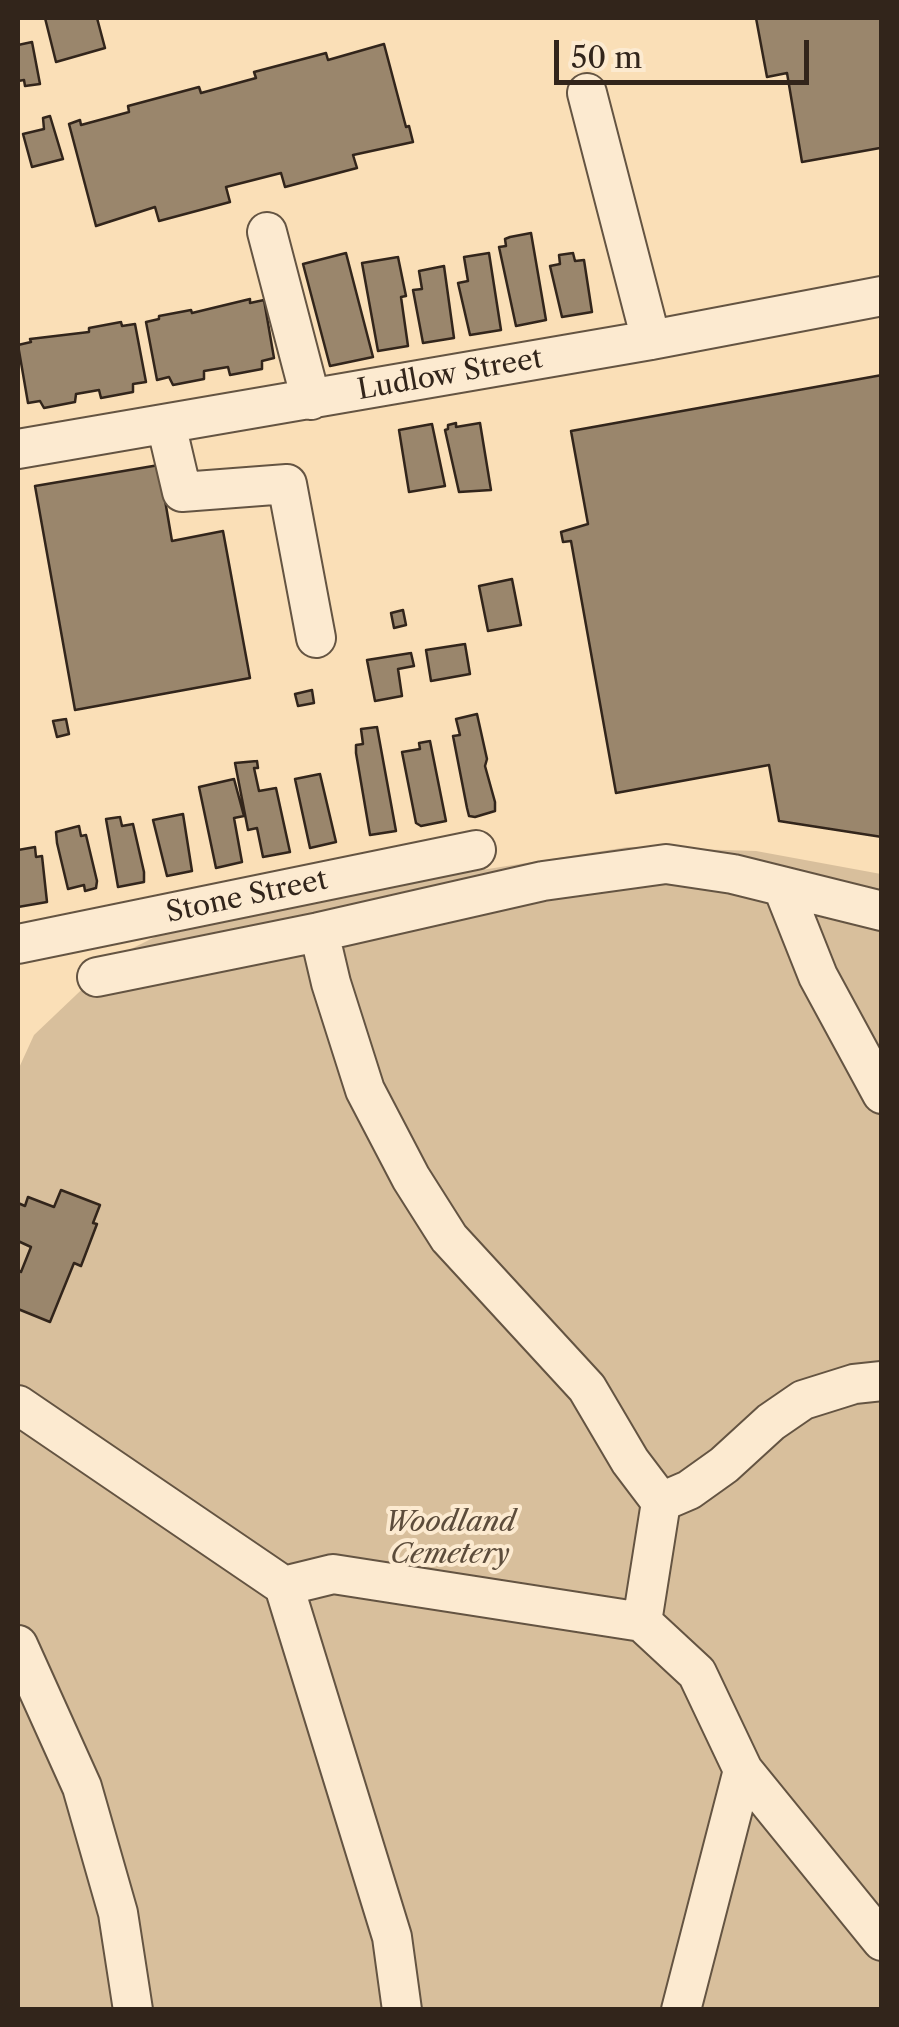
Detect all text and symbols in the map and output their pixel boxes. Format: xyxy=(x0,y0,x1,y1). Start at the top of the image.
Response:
scale bar xyxy=(559,20,814,82)
text: 50 m xyxy=(571,39,642,76)
street label: Ludlow Street xyxy=(355,342,545,408)
street label: Stone Street xyxy=(163,864,331,930)
park label: Woodland Cemetery xyxy=(384,1506,516,1572)

